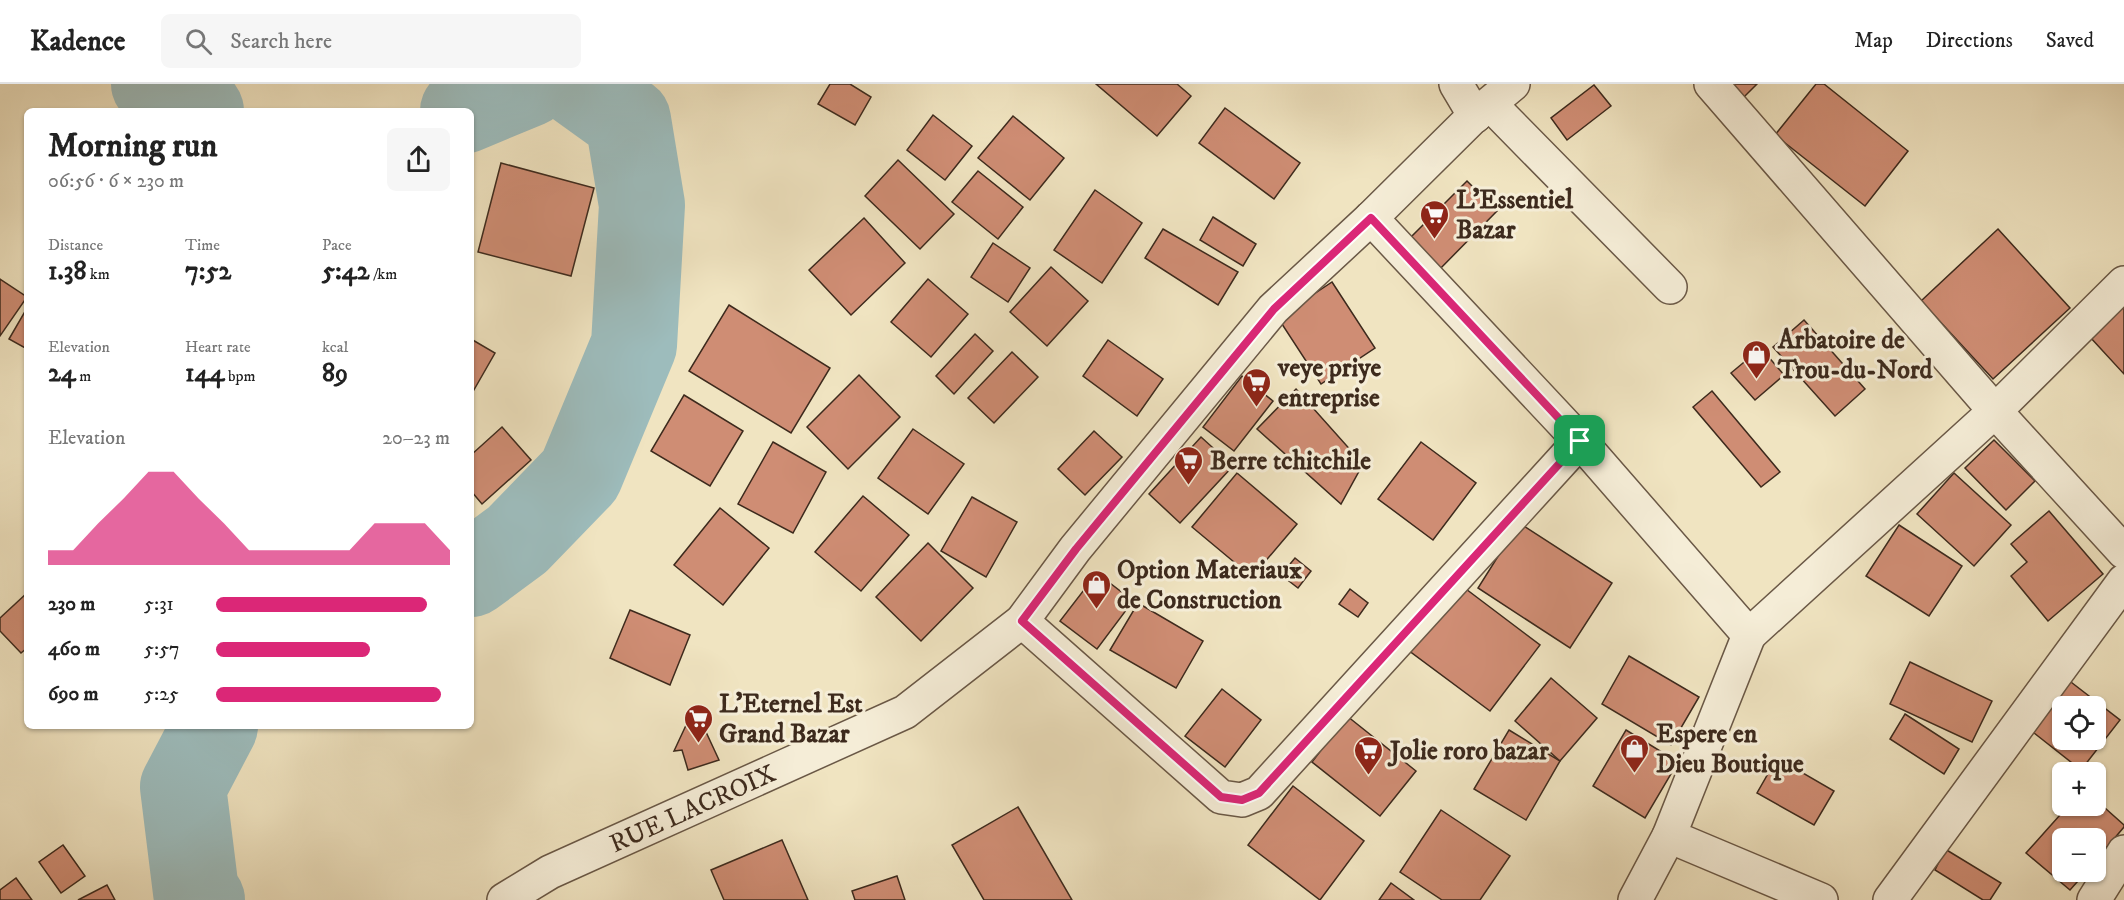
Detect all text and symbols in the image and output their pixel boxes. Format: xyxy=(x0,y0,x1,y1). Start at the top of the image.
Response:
search box xyxy=(161,14,581,68)
text: Kadence xyxy=(30,24,125,59)
icon: search xyxy=(182,25,215,58)
text: Search here xyxy=(230,28,332,55)
text: Map xyxy=(1854,28,1893,54)
text: Directions xyxy=(1926,28,2013,54)
text: Saved xyxy=(2046,28,2094,54)
text: Morning run xyxy=(48,126,217,167)
button: share xyxy=(387,128,450,191)
text: 06:56 · 6 × 230 m xyxy=(48,169,184,194)
place label: L'Essentiel Bazar xyxy=(1456,184,1574,247)
supermarket icon: L'Essentiel Bazar xyxy=(1419,198,1451,240)
text: Distance xyxy=(48,235,103,255)
text: Time xyxy=(185,235,220,255)
text: Pace xyxy=(322,235,352,255)
text: 1.38 xyxy=(48,255,86,288)
text: 7:52 xyxy=(185,255,231,288)
text: 5:42 xyxy=(322,255,369,288)
text: km xyxy=(86,264,110,284)
text: /km xyxy=(369,264,397,284)
place label: Arbatoire de Trou-du-Nord xyxy=(1777,324,1933,387)
text: Elevation xyxy=(48,337,110,357)
text: Heart rate xyxy=(185,337,251,357)
text: kcal xyxy=(322,337,348,357)
shop icon: Arbatoire de Trou-du-Nord xyxy=(1741,338,1773,380)
place label: veye priye entreprise xyxy=(1277,352,1381,415)
text: 24 xyxy=(48,357,76,390)
text: 144 xyxy=(185,357,224,390)
text: 89 xyxy=(322,357,348,390)
text: m xyxy=(76,366,91,386)
text: bpm xyxy=(224,366,255,386)
supermarket icon: veye priye entreprise xyxy=(1241,366,1273,408)
pin xyxy=(1554,415,1605,466)
icon: arrive xyxy=(1563,424,1596,457)
text: Elevation xyxy=(48,426,125,451)
text: 20–23 m xyxy=(382,426,450,451)
supermarket icon: Berre tchitchile xyxy=(1173,444,1205,486)
place label: Berre tchitchile xyxy=(1210,445,1371,478)
place label: Option Materiaux de Construction xyxy=(1117,554,1302,617)
shop icon: Option Materiaux de Construction xyxy=(1080,568,1112,610)
text: 230 m xyxy=(48,592,95,617)
text: 5:31 xyxy=(144,592,174,617)
text: 460 m xyxy=(48,637,100,662)
text: 5:57 xyxy=(144,637,180,662)
text: 690 m xyxy=(48,682,98,707)
text: 5:25 xyxy=(144,682,179,707)
place label: L'Eternel Est Grand Bazar xyxy=(719,688,863,751)
map controls xyxy=(2052,696,2106,882)
button: locate xyxy=(2052,696,2106,750)
supermarket icon: L'Eternel Est Grand Bazar xyxy=(682,702,714,744)
place label: Espere en Dieu Boutique xyxy=(1656,718,1804,781)
shop icon: Espere en Dieu Boutique xyxy=(1619,732,1651,774)
supermarket icon: Jolie roro bazar xyxy=(1353,734,1385,776)
place label: Jolie roro bazar xyxy=(1387,735,1549,768)
street label: RUE LACROIX xyxy=(605,757,781,861)
button: + xyxy=(2052,762,2106,816)
button: − xyxy=(2052,828,2106,882)

